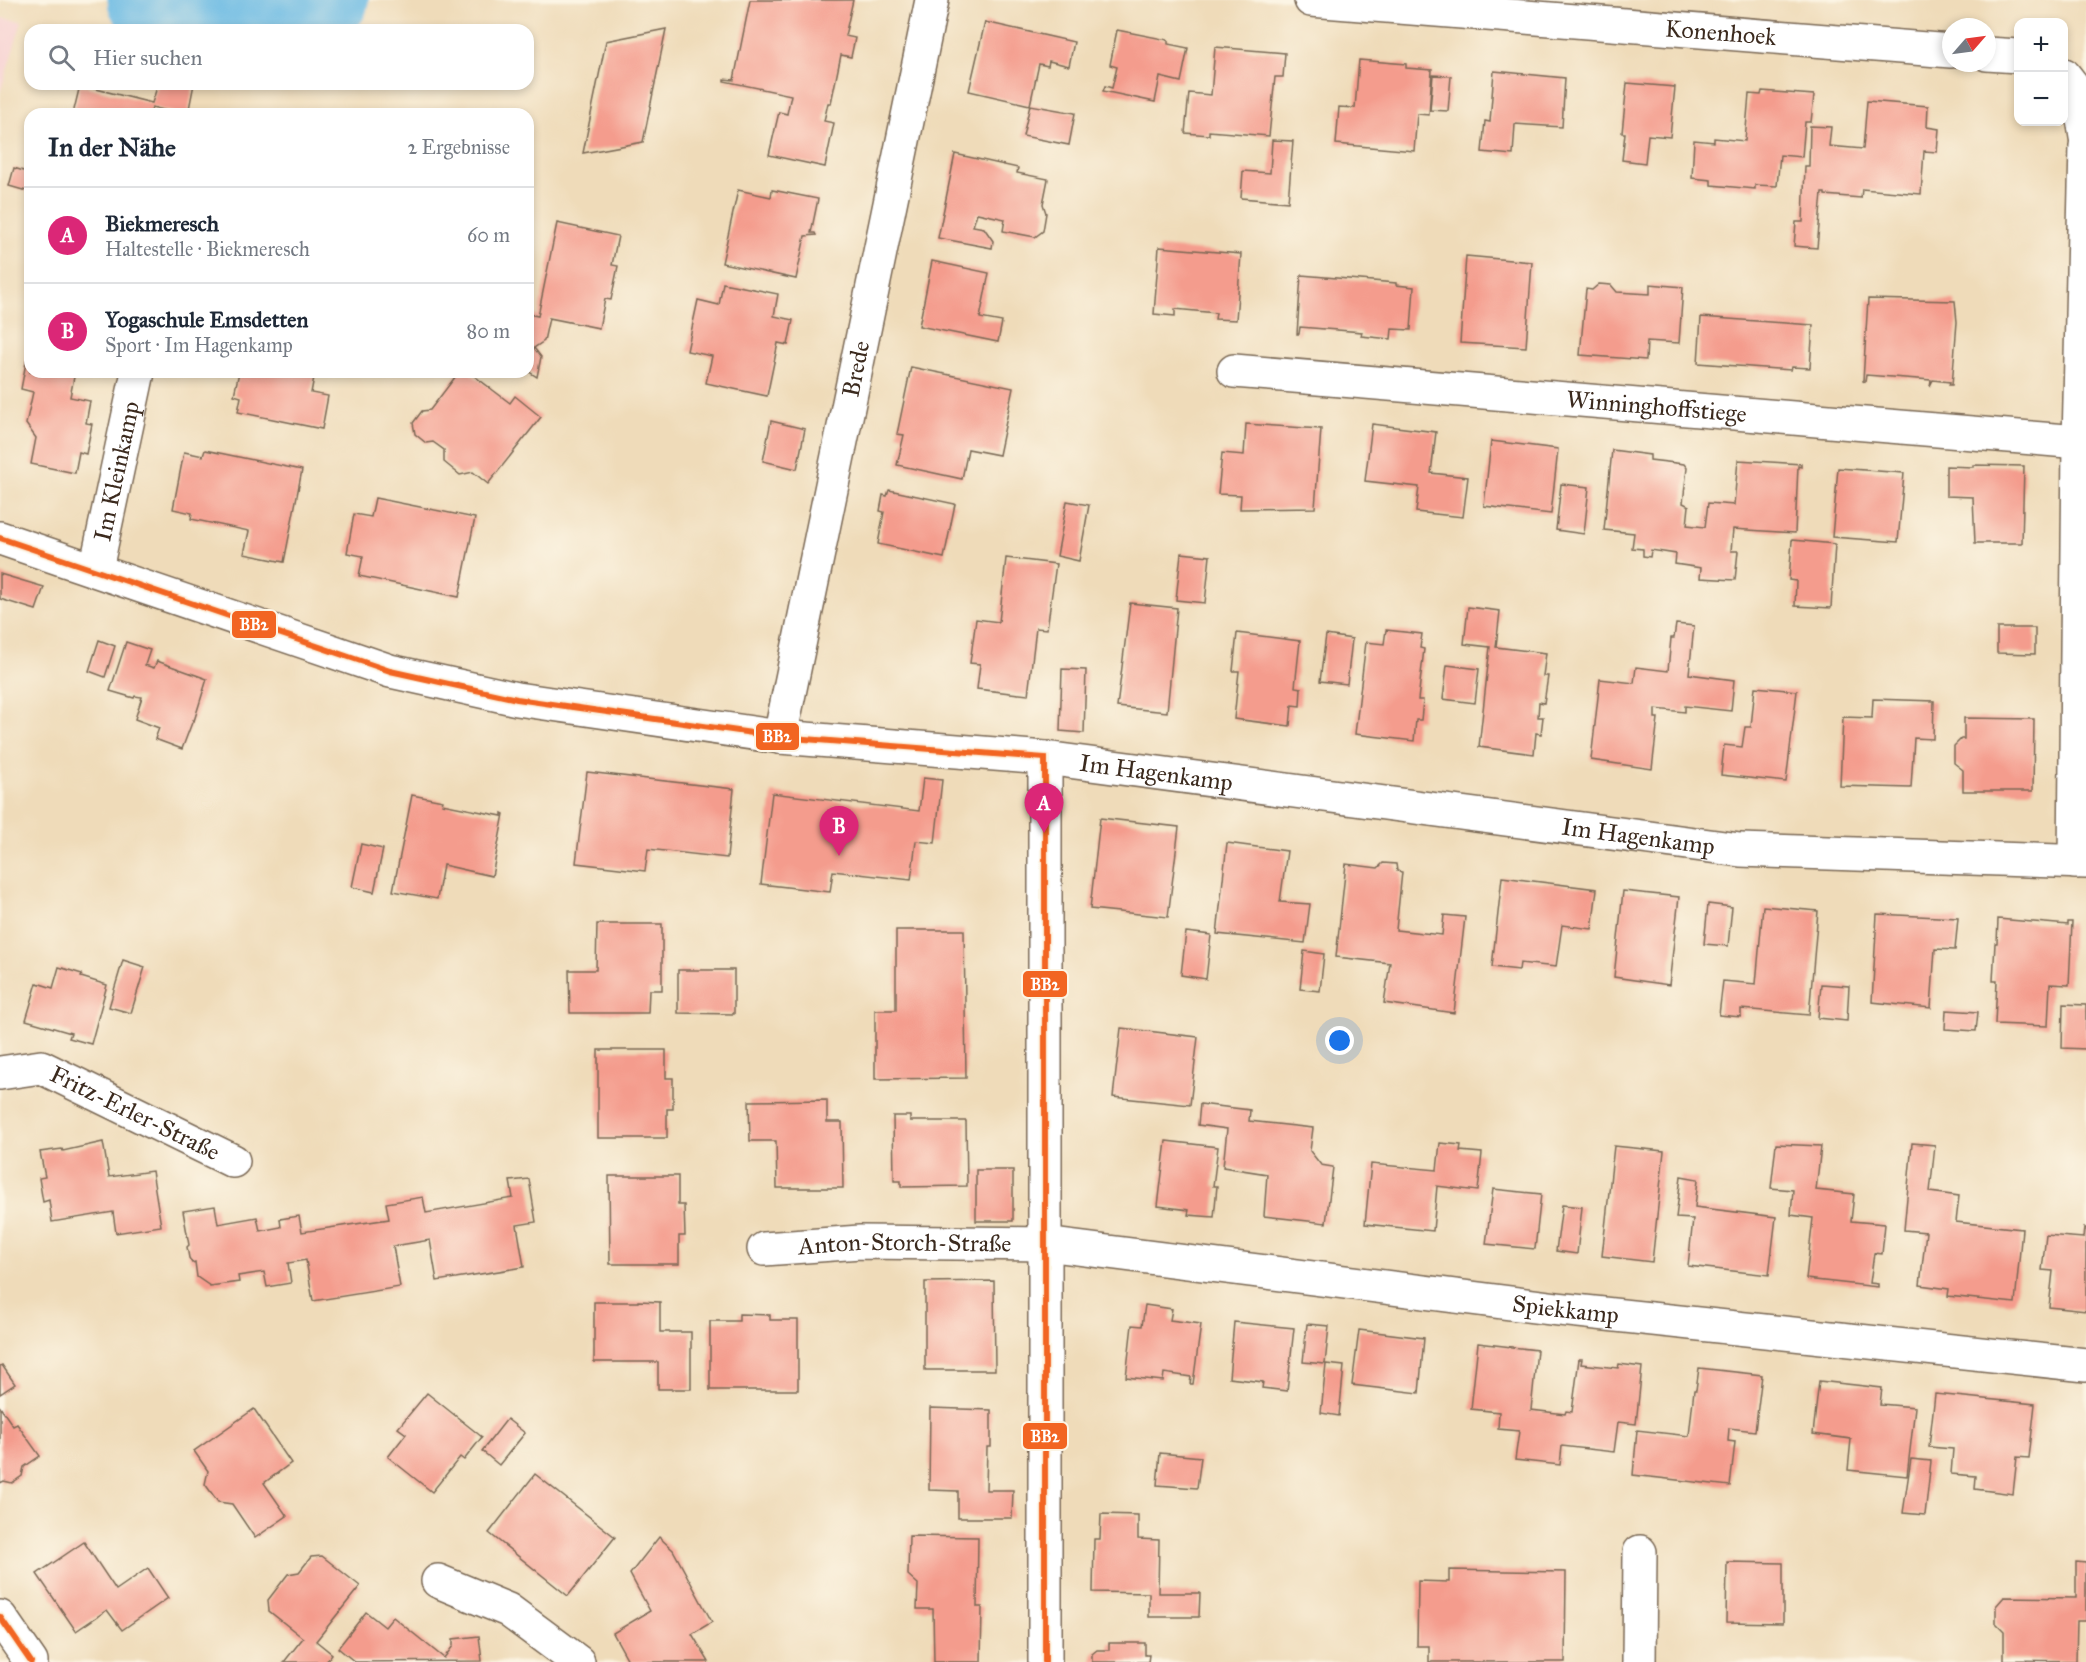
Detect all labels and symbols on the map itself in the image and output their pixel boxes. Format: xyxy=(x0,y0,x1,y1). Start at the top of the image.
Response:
street label: Konenhoek xyxy=(1664,13,1778,52)
north arrow xyxy=(1942,18,1996,72)
street label: Brede xyxy=(836,338,876,400)
street label: Winninghoffstiege xyxy=(1565,384,1748,429)
street label: Im Kleinkamp xyxy=(87,399,146,544)
line badge: BB2 xyxy=(231,610,277,639)
text: BB2 xyxy=(240,615,270,634)
line badge: BB2 xyxy=(755,722,800,751)
text: BB2 xyxy=(763,727,793,746)
street label: Im Hagenkamp xyxy=(1078,748,1235,798)
pin: A xyxy=(1024,784,1064,833)
pin: B xyxy=(820,806,858,856)
street label: Im Hagenkamp xyxy=(1560,812,1717,862)
line badge: BB2 xyxy=(1022,970,1068,998)
text: BB2 xyxy=(1031,975,1061,994)
your location xyxy=(1325,1026,1354,1055)
street label: Fritz-Erler-Straße xyxy=(45,1059,225,1167)
street label: Anton-Storch-Straße xyxy=(796,1227,1012,1262)
street label: Spiekkamp xyxy=(1511,1288,1620,1330)
line badge: BB2 xyxy=(1022,1422,1068,1450)
text: BB2 xyxy=(1031,1427,1061,1446)

